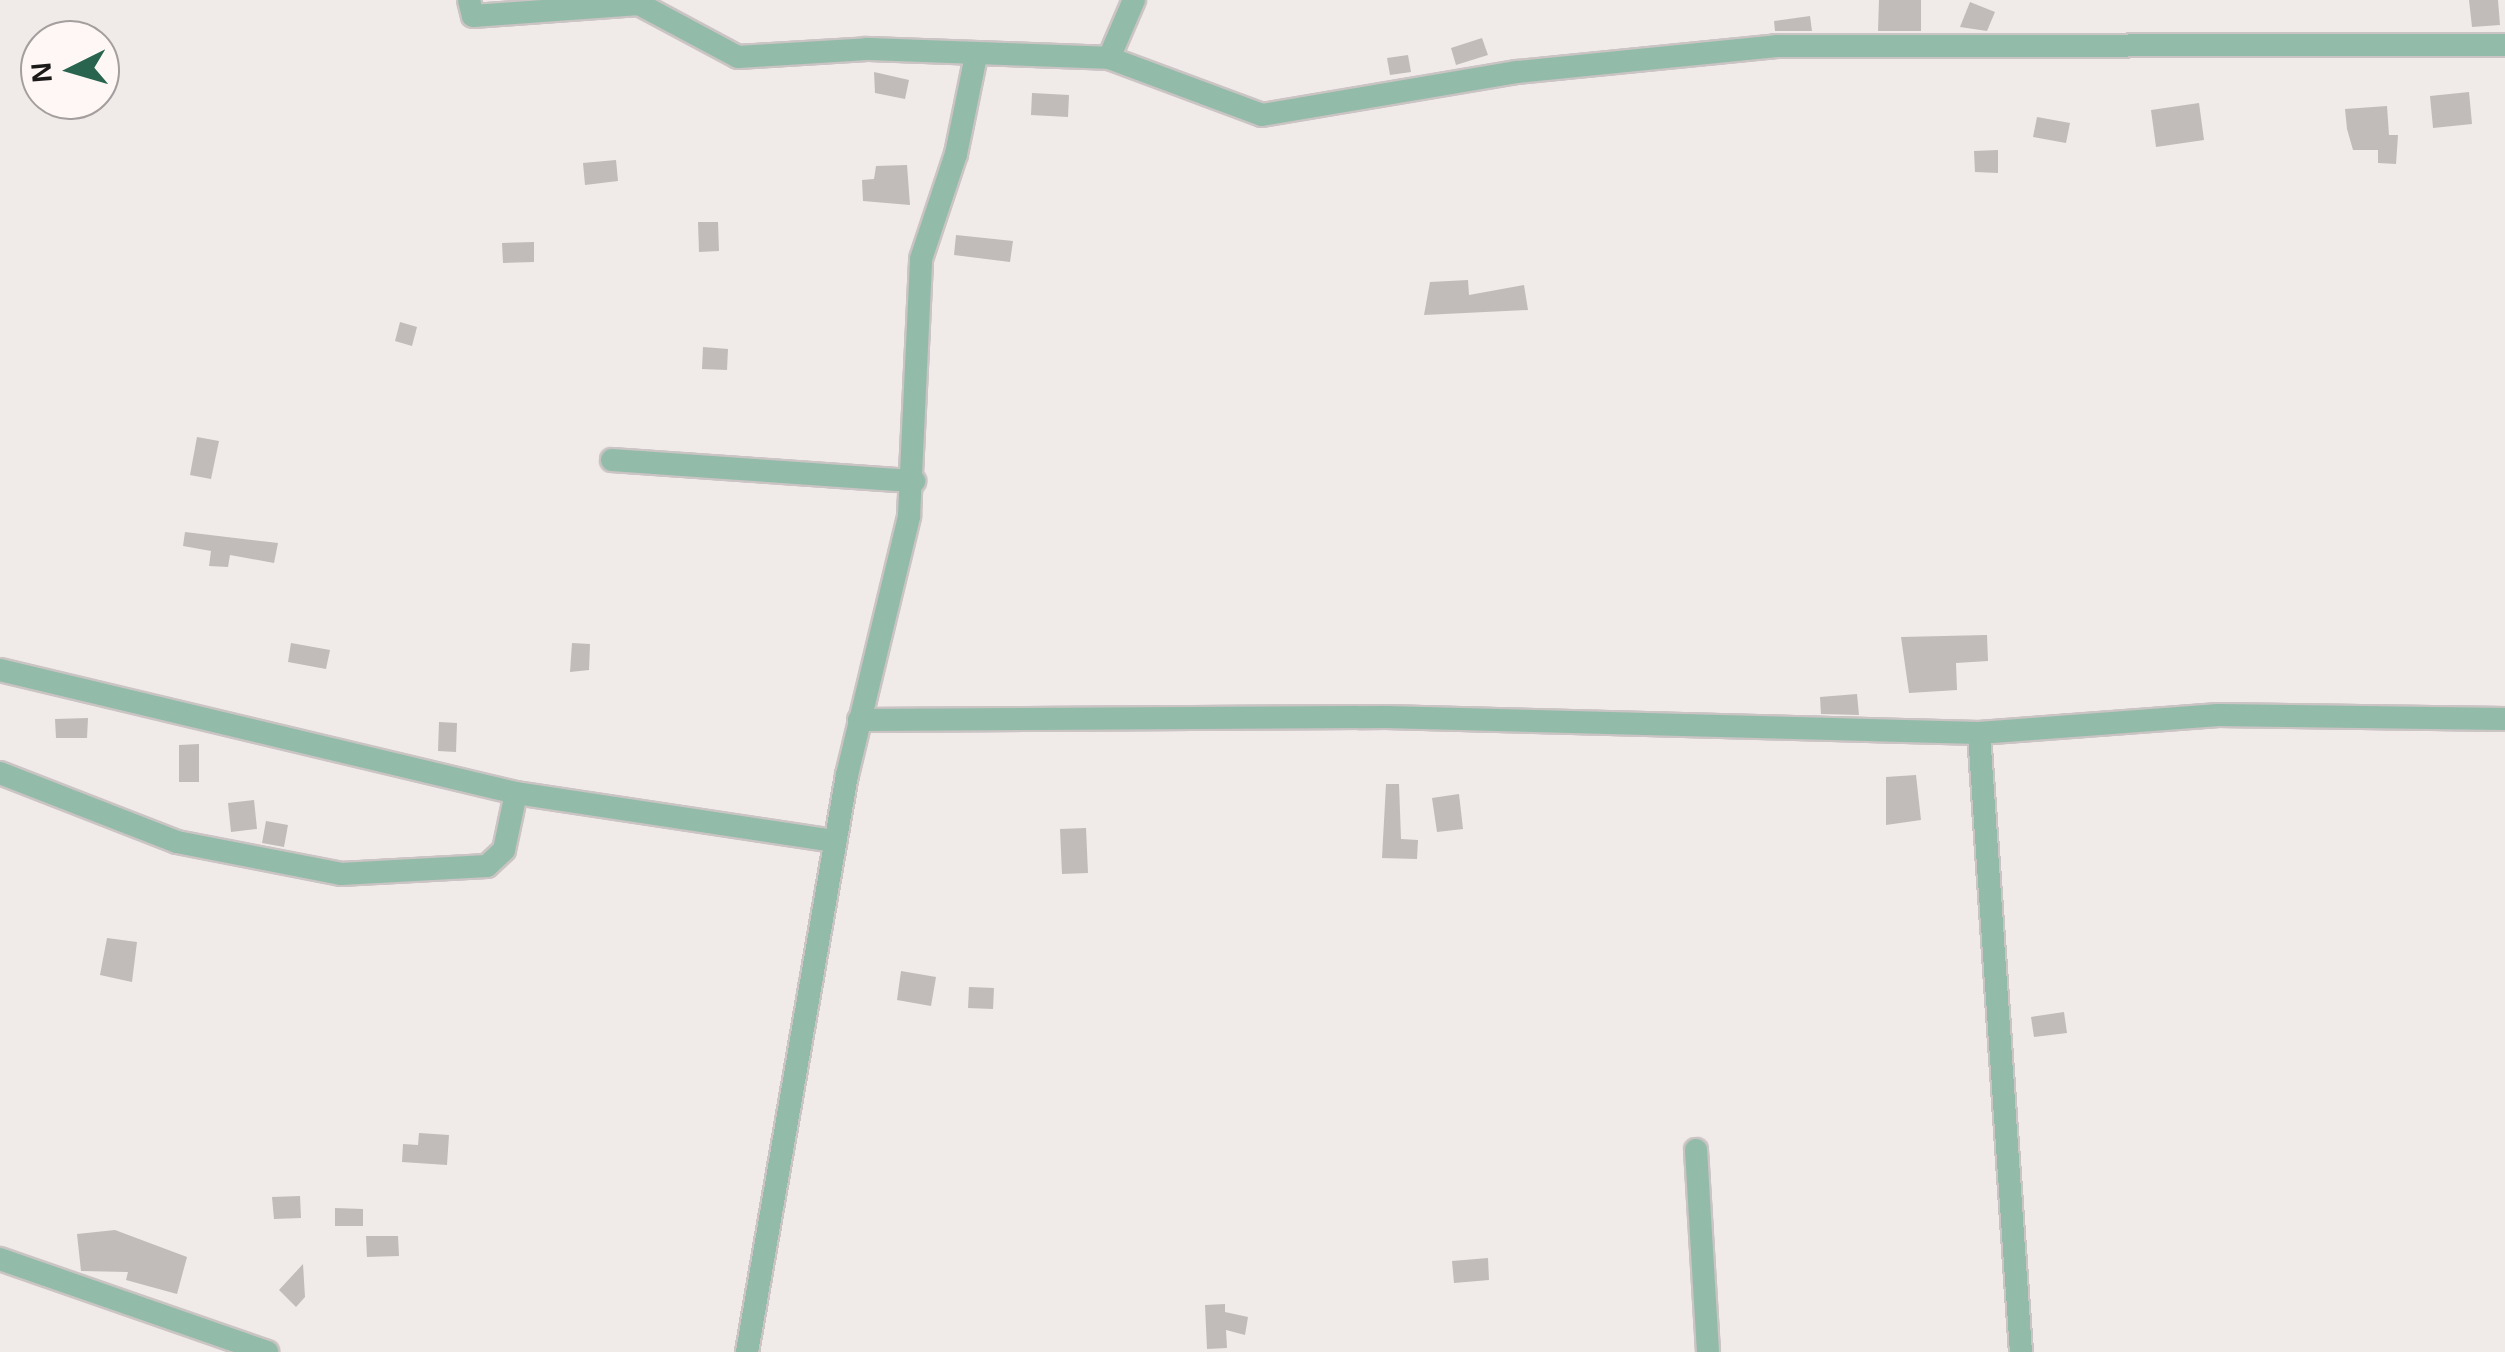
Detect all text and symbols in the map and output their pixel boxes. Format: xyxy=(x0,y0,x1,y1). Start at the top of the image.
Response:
north arrow xyxy=(20,20,120,120)
text: N xyxy=(25,61,58,84)

